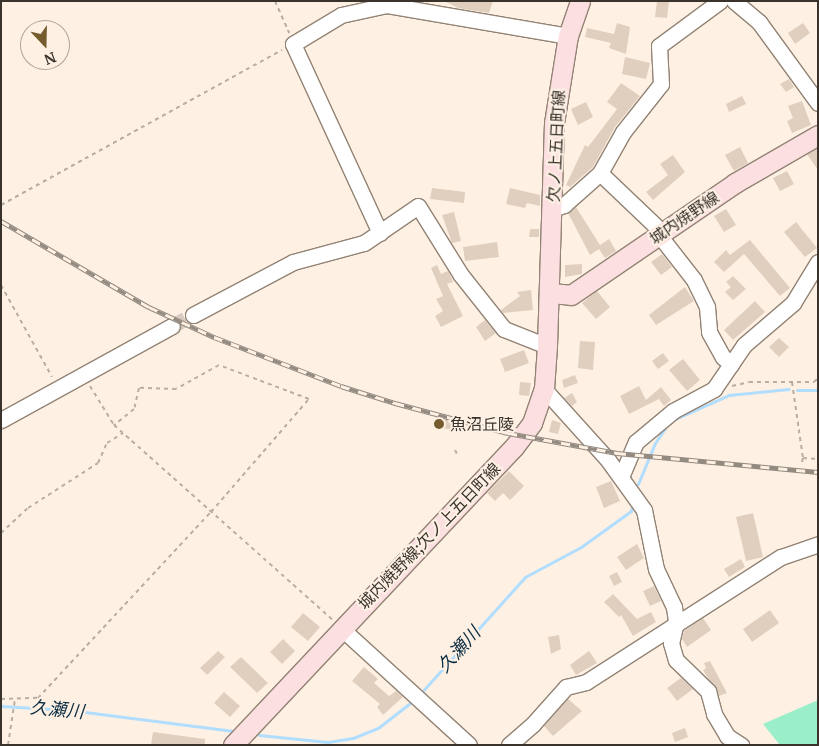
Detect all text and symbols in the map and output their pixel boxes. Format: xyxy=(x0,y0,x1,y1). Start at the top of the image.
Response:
north arrow xyxy=(20,20,70,70)
text: N xyxy=(42,48,58,68)
street label: 欠ノ上五日町線 xyxy=(543,90,569,202)
street label: 城内焼野線 xyxy=(645,188,723,248)
place label: 魚沼丘陵 xyxy=(450,414,514,434)
marker: 魚沼丘陵 xyxy=(432,417,446,431)
street label: 城内焼野線;欠ノ上五日町線 xyxy=(354,459,504,613)
water label: 久瀬川 xyxy=(433,623,485,677)
water label: 久瀬川 xyxy=(29,697,85,723)

